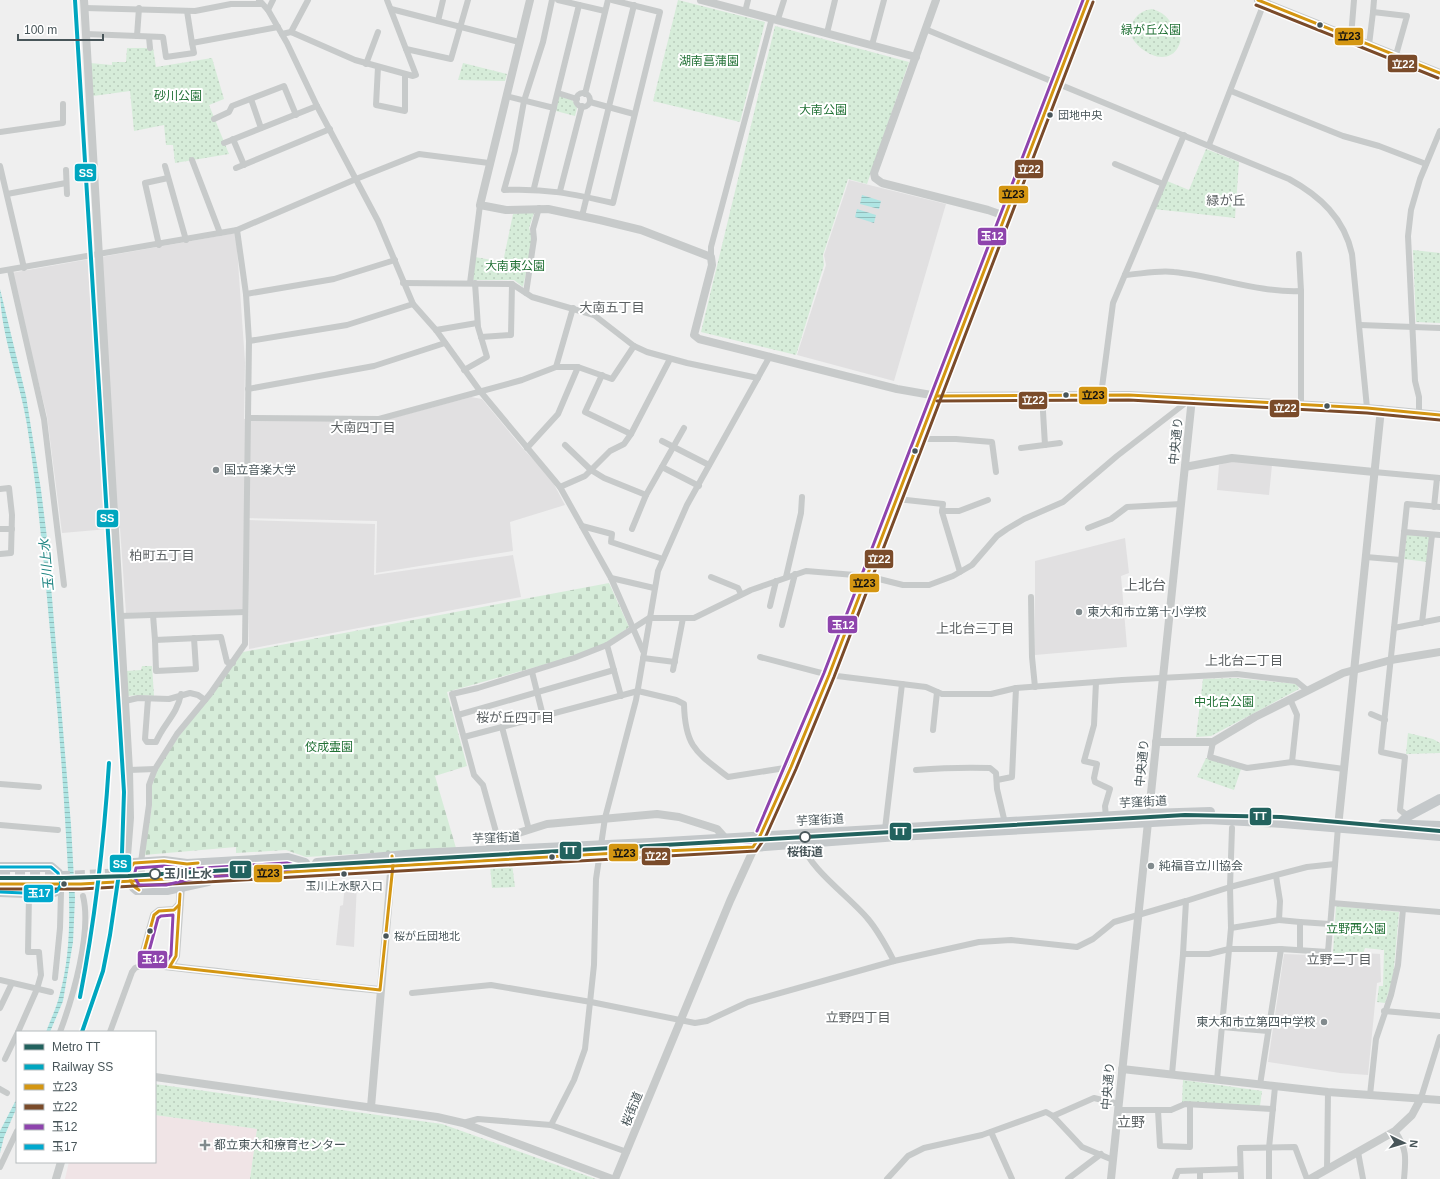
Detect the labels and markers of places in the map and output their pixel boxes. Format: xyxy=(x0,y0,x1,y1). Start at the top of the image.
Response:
unlabelled marker xyxy=(1315,20,1325,30)
place label: 団地中央 xyxy=(1058,109,1103,121)
marker: 団地中央 xyxy=(1045,110,1055,120)
unlabelled marker xyxy=(1061,390,1071,400)
unlabelled marker xyxy=(1322,401,1332,411)
unlabelled marker xyxy=(910,446,920,456)
place label: 国立音楽大学 xyxy=(224,463,296,477)
marker: 国立音楽大学 xyxy=(211,465,221,475)
place label: 東大和市立第十小学校 xyxy=(1087,605,1207,619)
marker: 東大和市立第十小学校 xyxy=(1074,607,1084,617)
marker: 桜街道 xyxy=(799,831,811,843)
place label: 桜街道 xyxy=(787,845,823,859)
unlabelled marker xyxy=(547,852,557,862)
place label: 純福音立川協会 xyxy=(1159,859,1243,873)
marker: 純福音立川協会 xyxy=(1146,861,1156,871)
place label: 玉川上水 xyxy=(164,867,212,881)
marker: 玉川上水 xyxy=(149,868,161,880)
marker: 玉川上水駅入口 xyxy=(339,869,349,879)
unlabelled marker xyxy=(59,879,69,889)
place label: 玉川上水駅入口 xyxy=(306,880,383,892)
unlabelled marker xyxy=(145,926,155,936)
place label: 桜が丘団地北 xyxy=(394,930,460,942)
marker: 桜が丘団地北 xyxy=(381,931,391,941)
place label: 東大和市立第四中学校 xyxy=(1196,1015,1316,1029)
marker: 東大和市立第四中学校 xyxy=(1319,1017,1329,1027)
place label: 都立東大和療育センター xyxy=(214,1138,346,1152)
marker: 都立東大和療育センター xyxy=(199,1139,211,1151)

